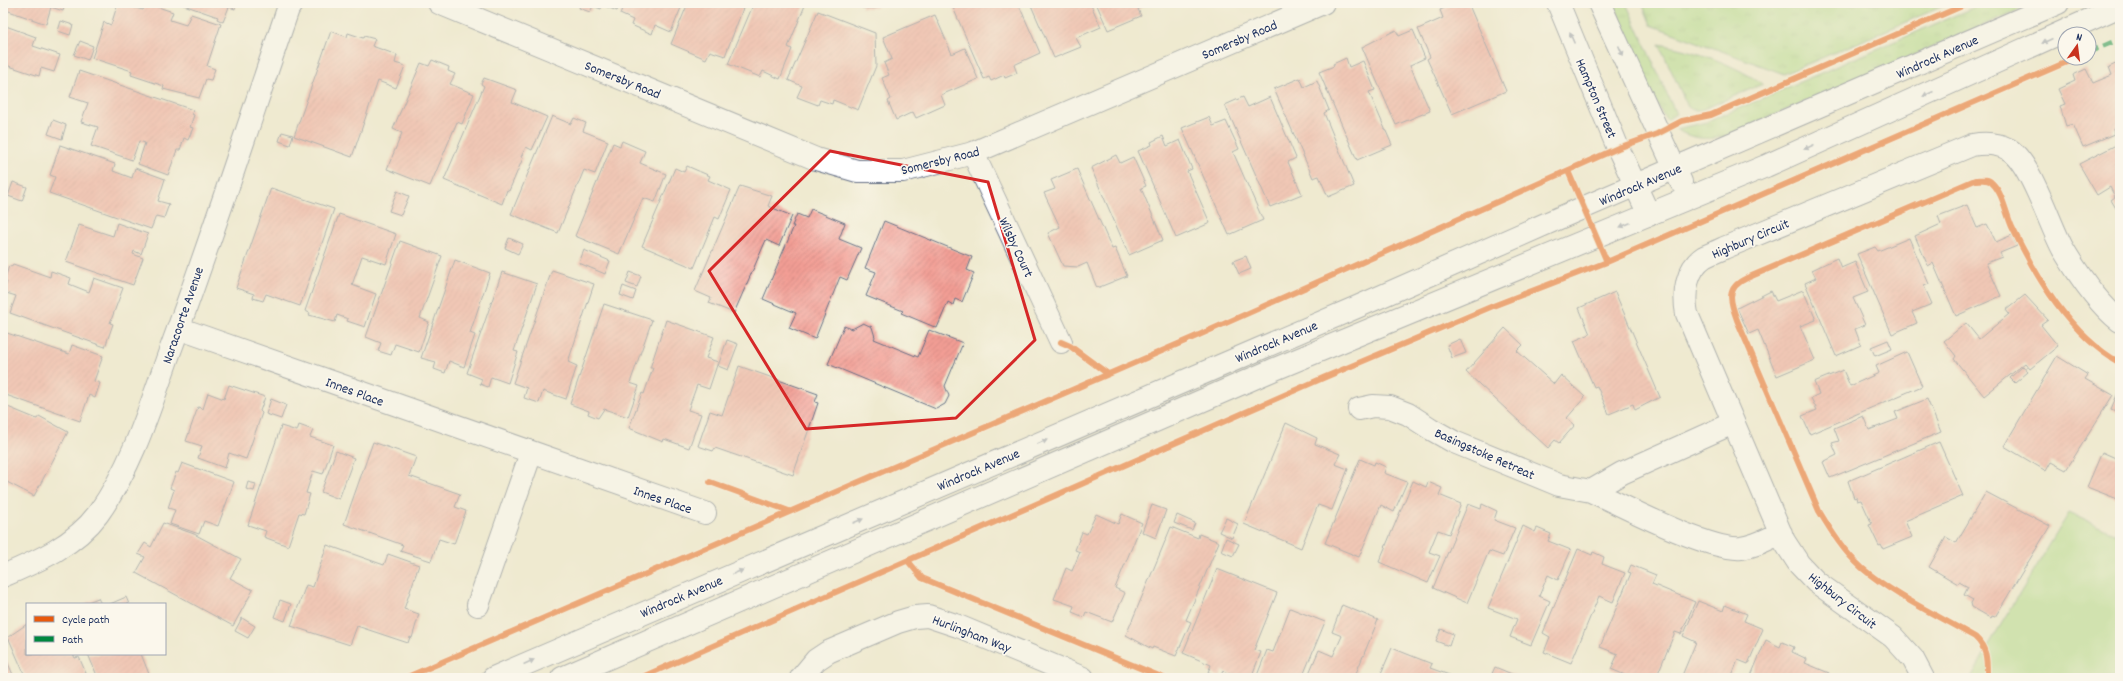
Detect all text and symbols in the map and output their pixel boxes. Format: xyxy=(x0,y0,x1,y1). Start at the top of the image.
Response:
street label: Somersby Road xyxy=(1199,16,1281,66)
north arrow xyxy=(2057,26,2097,66)
text: N xyxy=(2074,30,2084,47)
street label: Windrock Avenue xyxy=(1894,31,1982,85)
one-way arrow xyxy=(1569,32,1575,43)
one-way arrow xyxy=(2041,38,2052,44)
one-way arrow xyxy=(1618,46,1624,58)
street label: Hampton Street xyxy=(1569,56,1621,142)
street label: Somersby Road xyxy=(581,57,663,105)
one-way arrow xyxy=(1922,91,1934,97)
street label: Somersby Road xyxy=(899,143,982,181)
one-way arrow xyxy=(1804,144,1815,150)
street label: Windrock Avenue xyxy=(1596,159,1685,212)
street label: Wilsby Court xyxy=(993,214,1038,281)
street label: Highbury Circuit xyxy=(1709,215,1793,265)
one-way arrow xyxy=(1620,222,1631,228)
street label: Naracoorte Avenue xyxy=(158,264,210,367)
street label: Windrock Avenue xyxy=(1232,316,1321,369)
street label: Innes Place xyxy=(322,373,386,413)
street label: Basingstoke Retreat xyxy=(1431,424,1538,486)
one-way arrow xyxy=(1036,439,1047,445)
street label: Windrock Avenue xyxy=(934,444,1023,497)
street label: Innes Place xyxy=(630,482,694,520)
one-way arrow xyxy=(852,517,864,523)
one-way arrow xyxy=(733,568,745,574)
street label: Highbury Circuit xyxy=(1803,568,1880,635)
street label: Windrock Avenue xyxy=(637,571,726,624)
legend xyxy=(26,603,166,655)
street label: Hurlingham Way xyxy=(929,611,1014,659)
text: Cycle path xyxy=(62,612,110,629)
text: Path xyxy=(62,632,83,649)
one-way arrow xyxy=(524,659,536,665)

